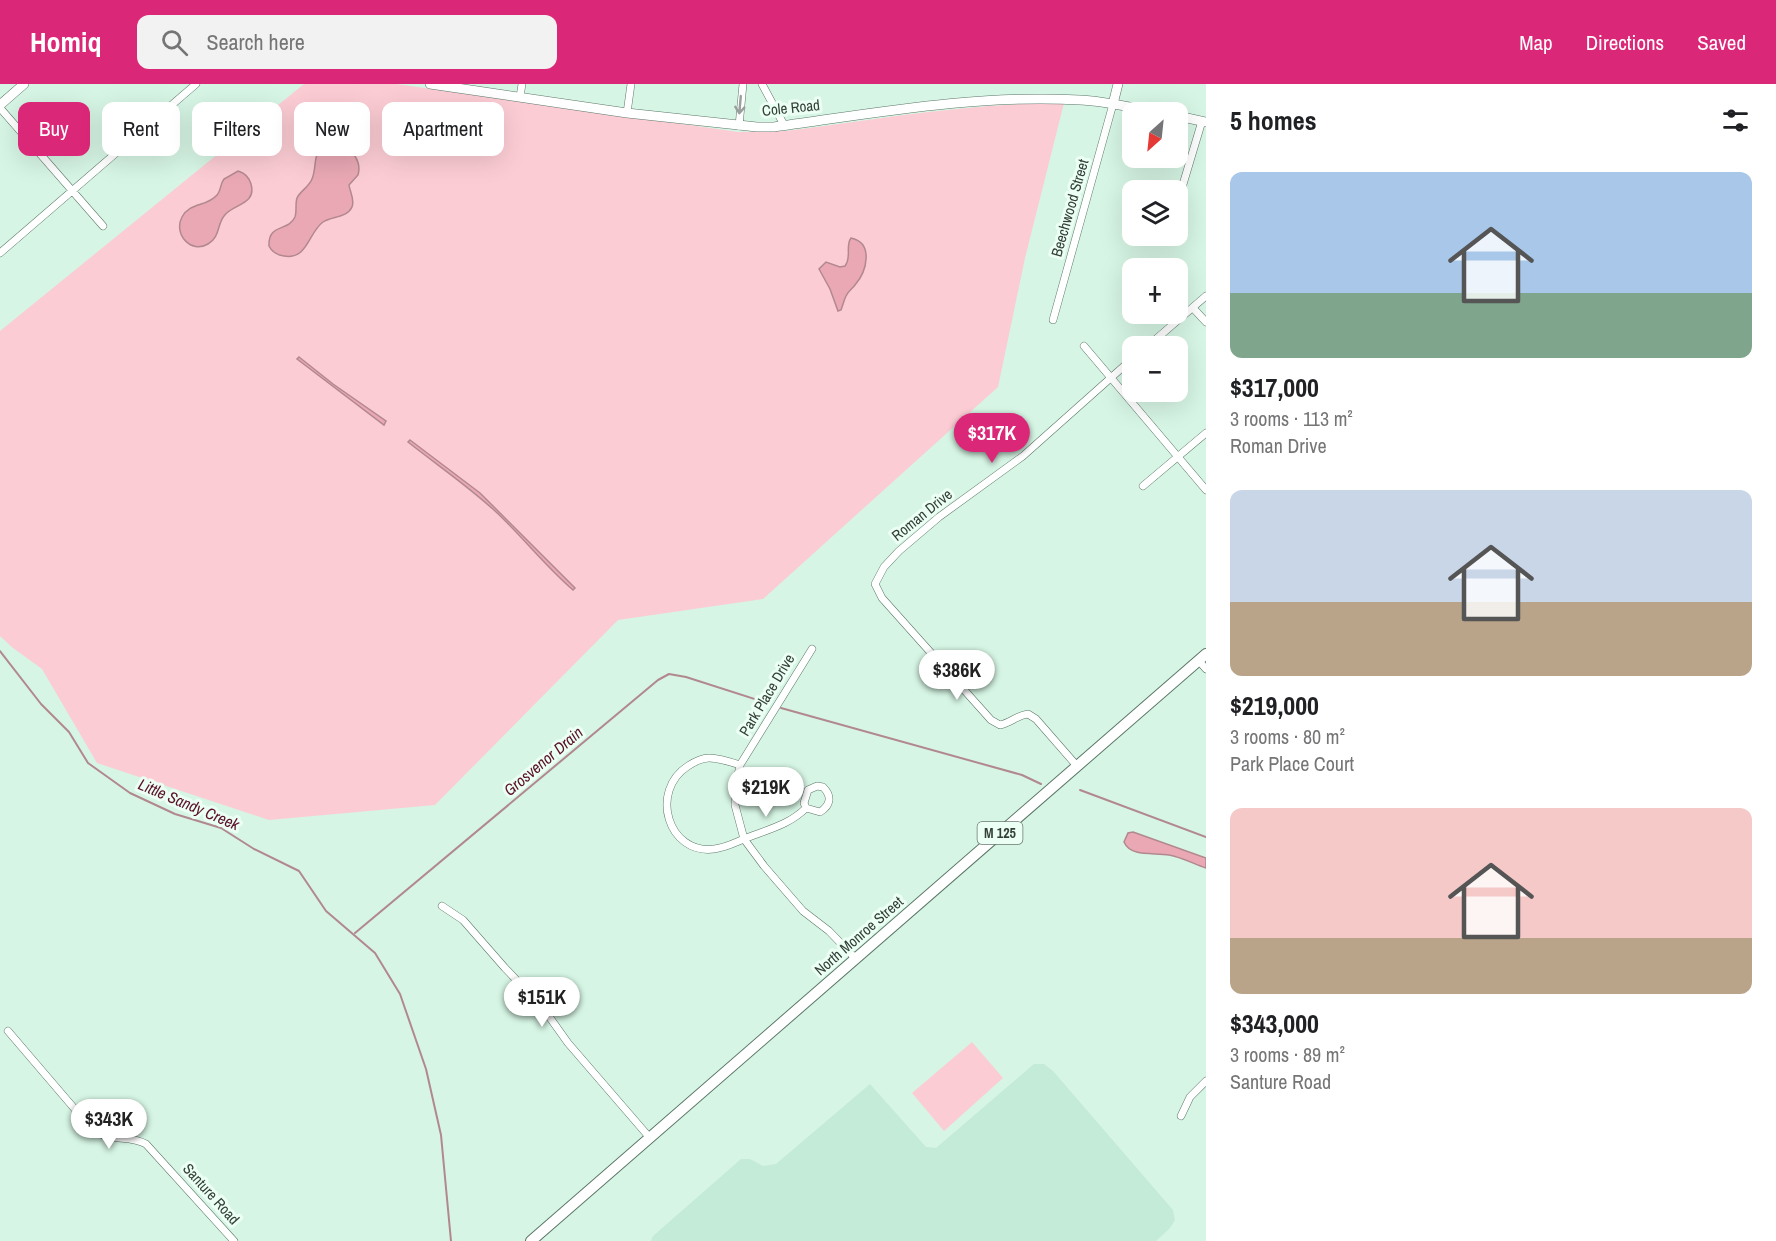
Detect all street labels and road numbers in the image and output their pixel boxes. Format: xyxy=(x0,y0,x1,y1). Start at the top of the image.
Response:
street label: Cole Road xyxy=(761,94,821,121)
street label: Beechwood Street xyxy=(1046,156,1094,259)
street label: Roman Drive xyxy=(887,484,957,546)
street label: Park Place Drive xyxy=(734,650,799,740)
road number: M 125 xyxy=(978,822,1022,844)
street label: North Monroe Street xyxy=(810,891,908,980)
street label: Santure Road xyxy=(178,1158,245,1229)

